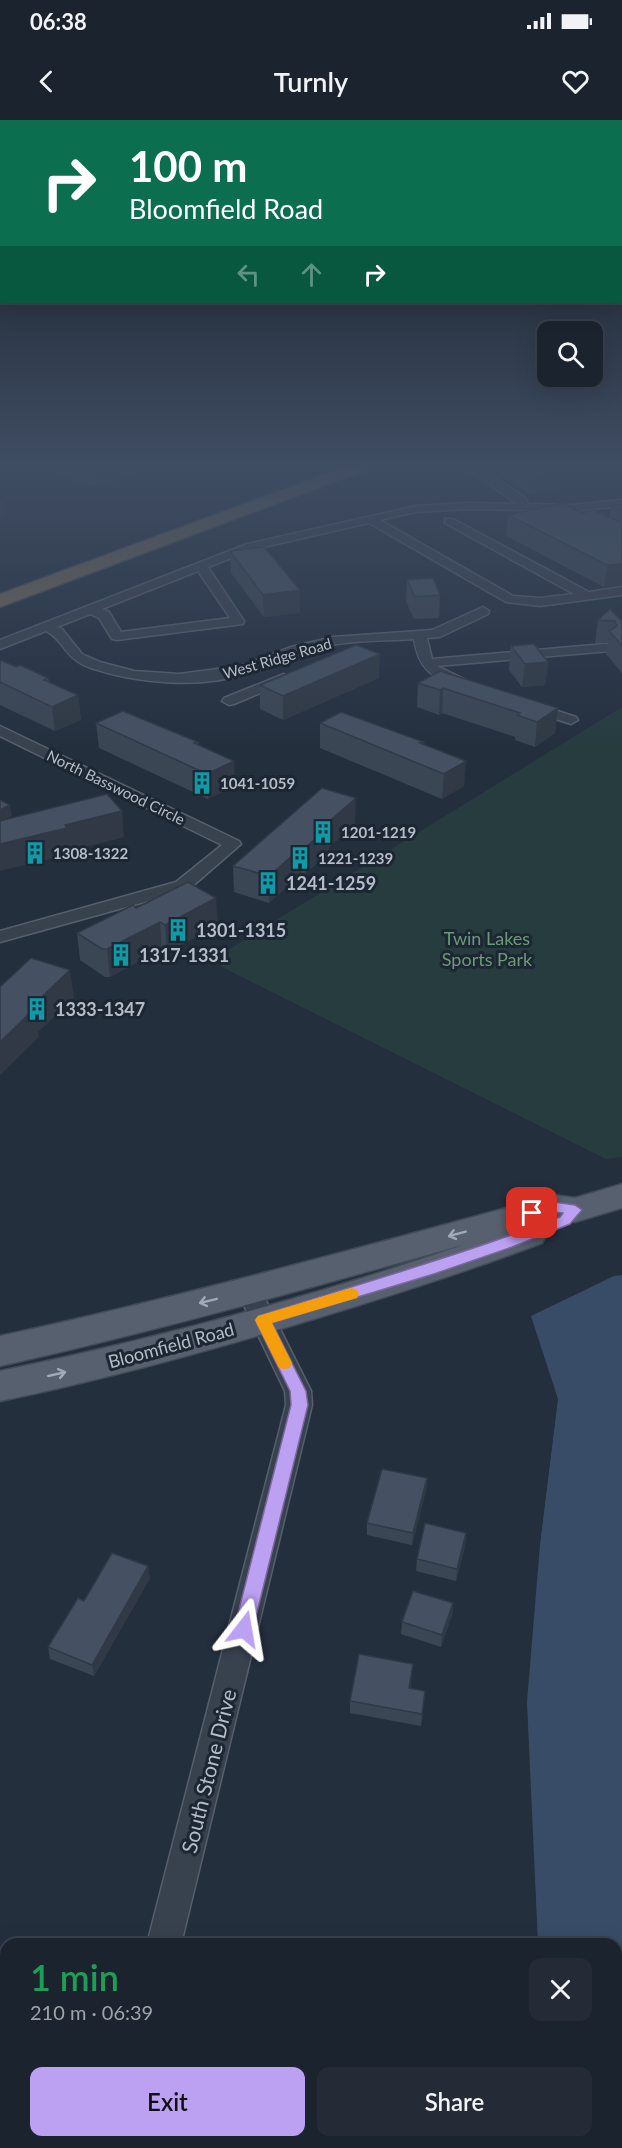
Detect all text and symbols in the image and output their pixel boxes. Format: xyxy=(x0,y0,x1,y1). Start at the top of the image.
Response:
text: 06:38 xyxy=(30,8,87,35)
icon: back xyxy=(30,65,63,98)
text: Turnly xyxy=(274,65,348,98)
icon: heart xyxy=(559,65,592,98)
text: 100 m xyxy=(129,141,247,191)
icon: right xyxy=(30,144,108,222)
text: Bloomfield Road xyxy=(129,192,323,225)
icon: left xyxy=(232,258,265,291)
icon: ahead xyxy=(295,258,328,291)
icon: right xyxy=(358,258,391,291)
map controls xyxy=(537,321,603,387)
button: search xyxy=(537,321,603,387)
street label: West Ridge Road xyxy=(221,634,333,682)
street label: North Basswood Circle xyxy=(44,746,188,828)
building icon: 1041-1059 xyxy=(189,770,215,796)
place label: 1041-1059 xyxy=(220,774,295,792)
building icon: 1201-1219 xyxy=(310,819,336,845)
place label: 1201-1219 xyxy=(341,823,416,841)
building icon: 1308-1322 xyxy=(22,840,48,866)
place label: 1308-1322 xyxy=(53,844,128,862)
building icon: 1221-1239 xyxy=(287,845,313,871)
place label: 1221-1239 xyxy=(318,849,393,867)
building icon: 1241-1259 xyxy=(255,870,281,896)
place label: 1241-1259 xyxy=(286,872,376,894)
building icon: 1301-1315 xyxy=(165,917,191,943)
place label: 1301-1315 xyxy=(196,919,286,941)
park label: Twin Lakes Sports Park xyxy=(442,927,533,970)
building icon: 1317-1331 xyxy=(108,942,134,968)
place label: 1317-1331 xyxy=(139,944,229,966)
building icon: 1333-1347 xyxy=(24,996,50,1022)
place label: 1333-1347 xyxy=(55,998,145,1020)
pin xyxy=(506,1187,557,1238)
icon: arrive xyxy=(515,1196,548,1229)
one-way arrow xyxy=(448,1229,467,1240)
one-way arrow xyxy=(199,1296,218,1307)
street label: Bloomfield Road xyxy=(106,1318,236,1372)
one-way arrow xyxy=(48,1368,67,1380)
position arrow xyxy=(212,1597,276,1661)
street label: South Stone Drive xyxy=(176,1686,240,1856)
text: 1 min xyxy=(30,1955,119,1999)
button: close xyxy=(529,1958,592,2021)
text: 210 m · 06:39 xyxy=(30,2000,153,2024)
button: Exit xyxy=(30,2067,305,2136)
button: Share xyxy=(317,2067,592,2136)

